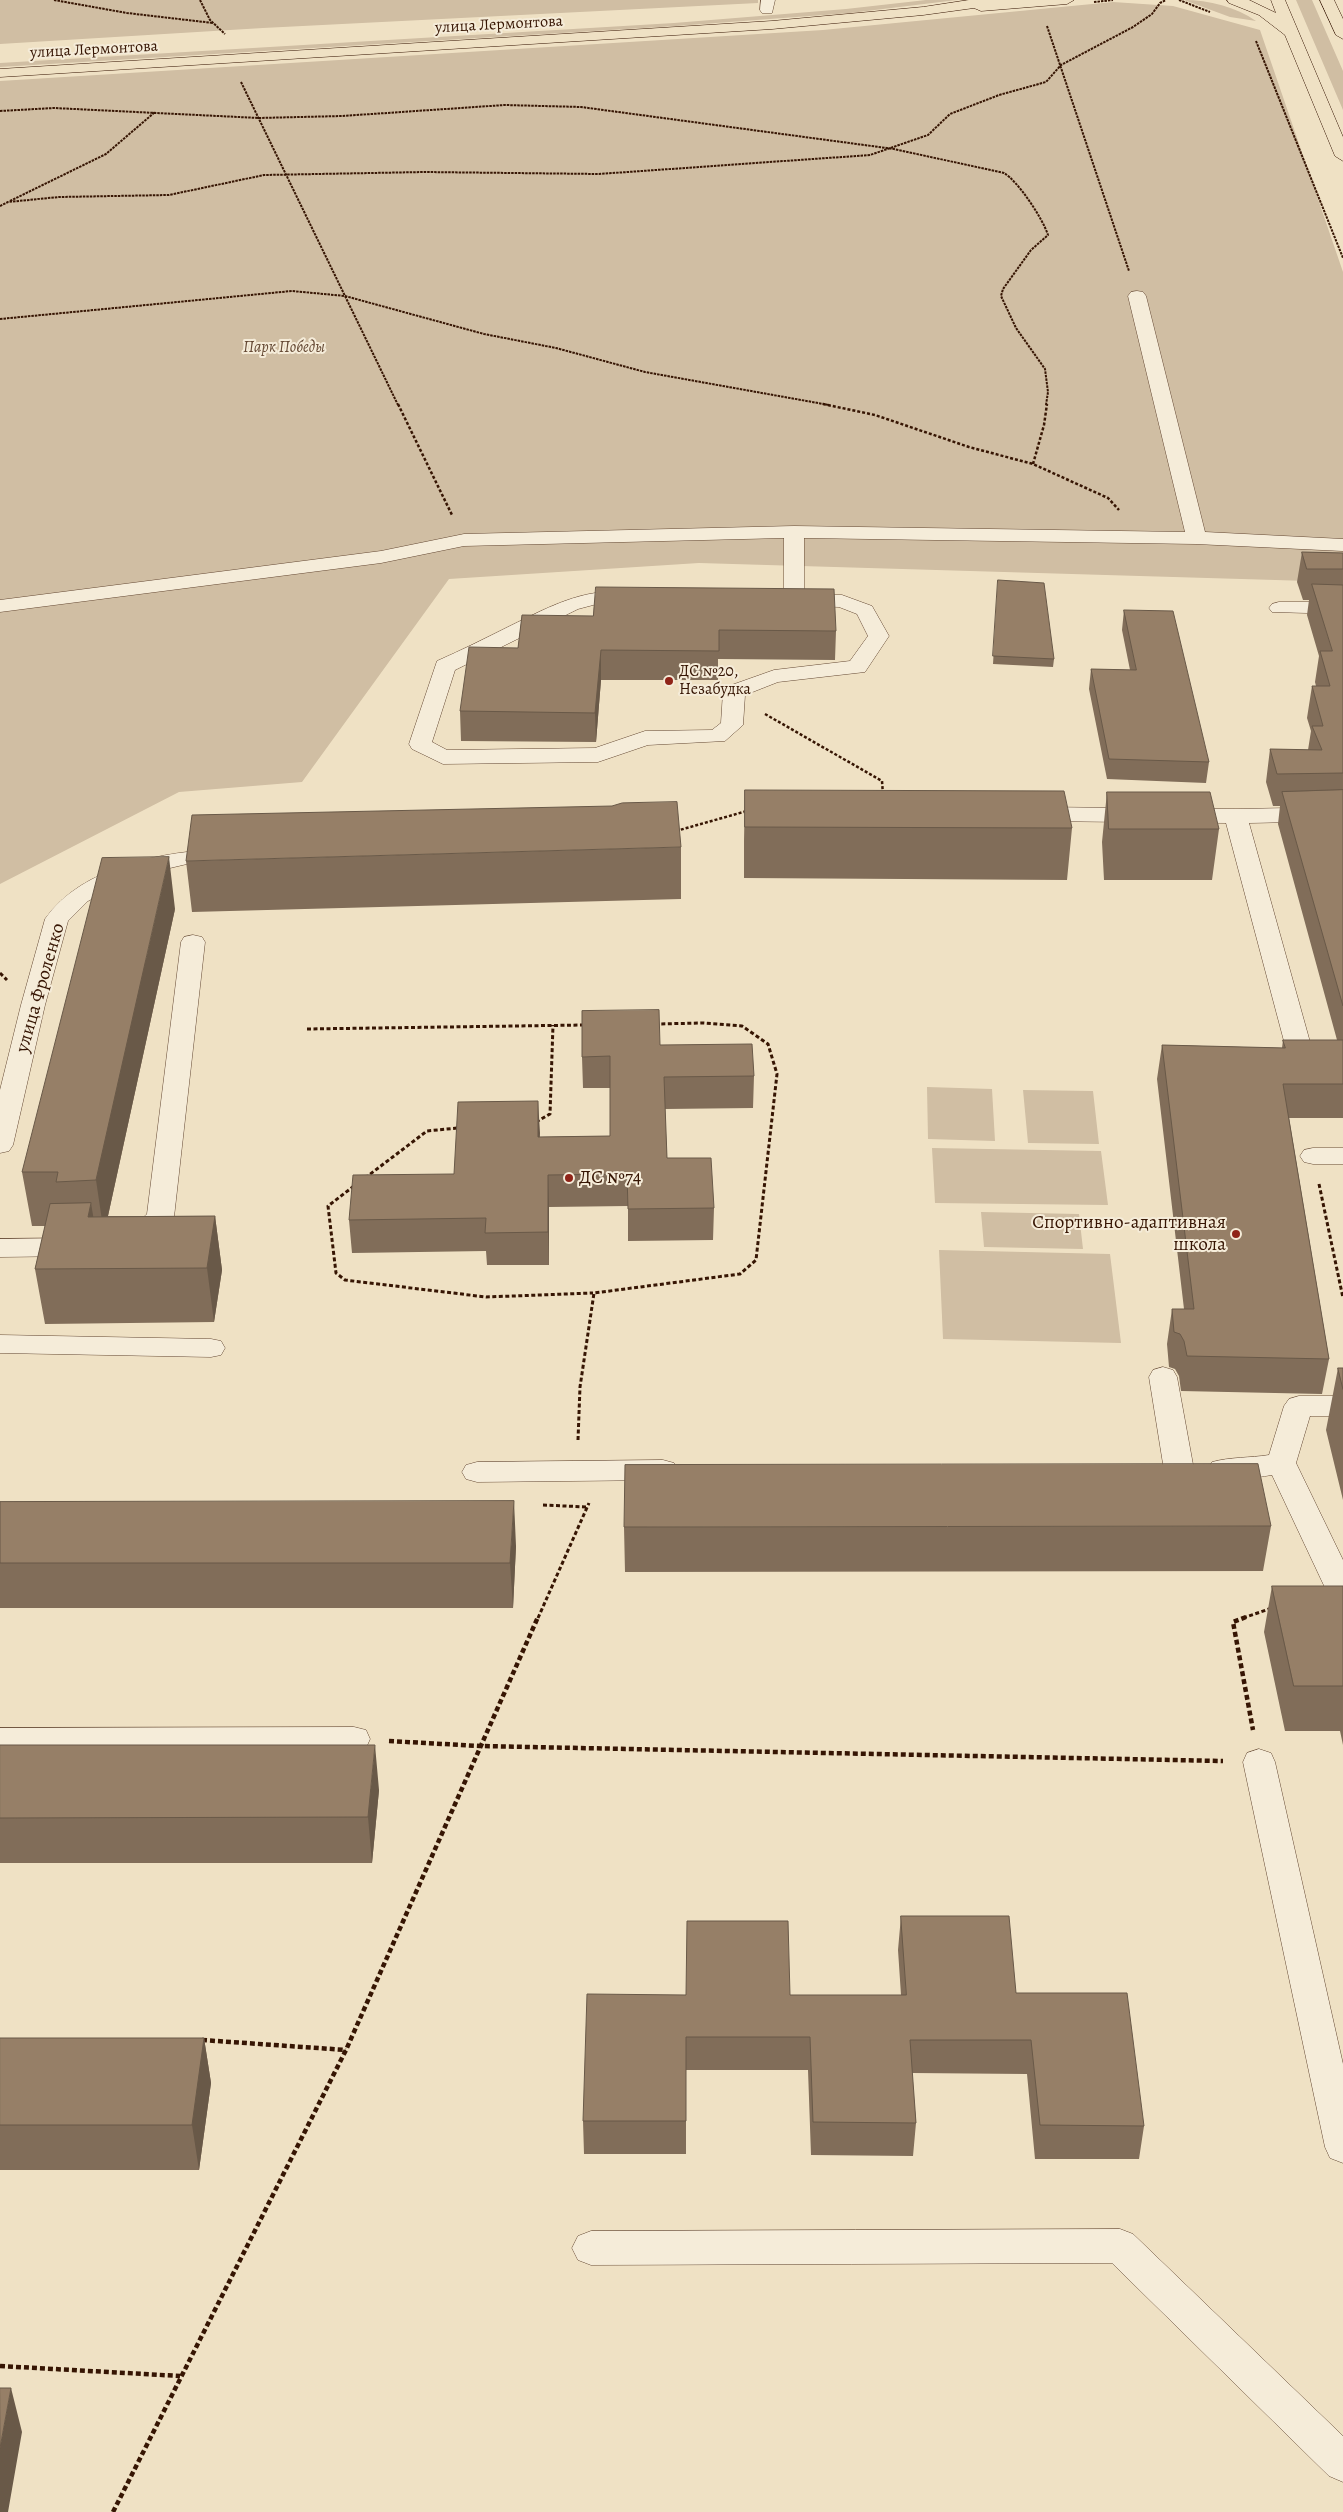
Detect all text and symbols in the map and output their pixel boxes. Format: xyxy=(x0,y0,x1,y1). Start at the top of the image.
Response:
street label: улица Лермонтова xyxy=(435,12,563,38)
street label: улица Лермонтова xyxy=(30,37,158,63)
park label: Парк Победы xyxy=(243,338,325,358)
place label: ДС №20, Незабудка xyxy=(679,662,751,700)
marker: ДС №20, Незабудка xyxy=(663,675,675,687)
street label: улица Фроленко xyxy=(12,921,70,1055)
place label: ДС №74 xyxy=(579,1167,641,1189)
marker: ДС №74 xyxy=(563,1172,575,1184)
place label: Спортивно-адаптивная школа xyxy=(1032,1212,1226,1256)
marker: Спортивно-адаптивная школа xyxy=(1230,1228,1242,1240)

